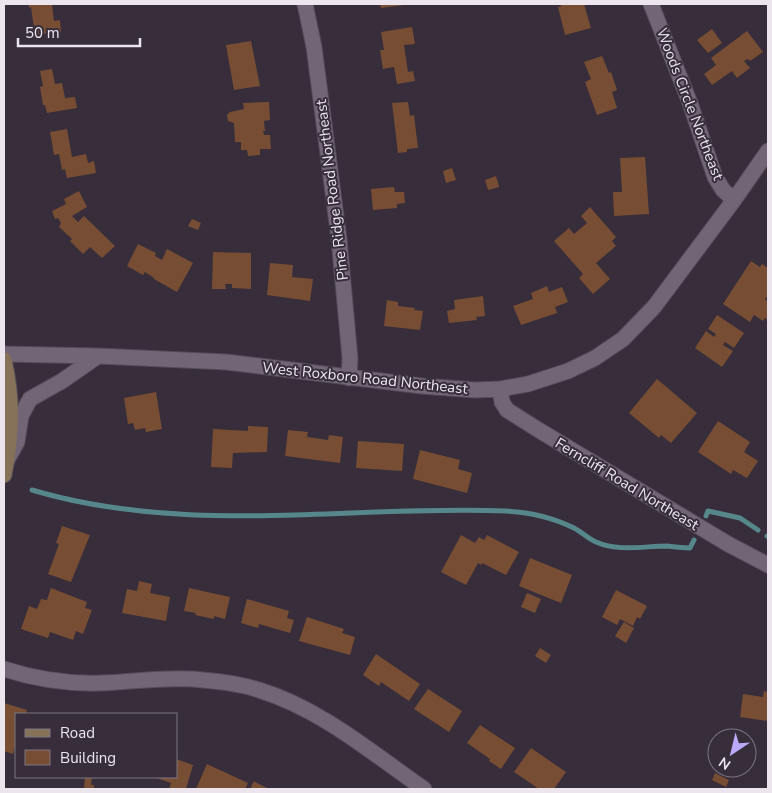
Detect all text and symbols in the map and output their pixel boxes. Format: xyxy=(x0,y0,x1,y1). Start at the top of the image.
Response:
scale bar xyxy=(18,15,140,47)
text: 50 m xyxy=(25,23,60,43)
street label: Woods Circle Northeast xyxy=(652,25,729,184)
street label: Pine Ridge Road Northeast xyxy=(311,98,353,282)
street label: West Roxboro Road Northeast xyxy=(261,357,469,399)
street label: Ferncliff Road Northeast xyxy=(551,433,703,535)
legend xyxy=(15,713,178,778)
text: Road xyxy=(60,723,95,743)
north arrow xyxy=(707,728,757,778)
text: Building xyxy=(60,748,116,768)
text: N xyxy=(715,752,735,774)

